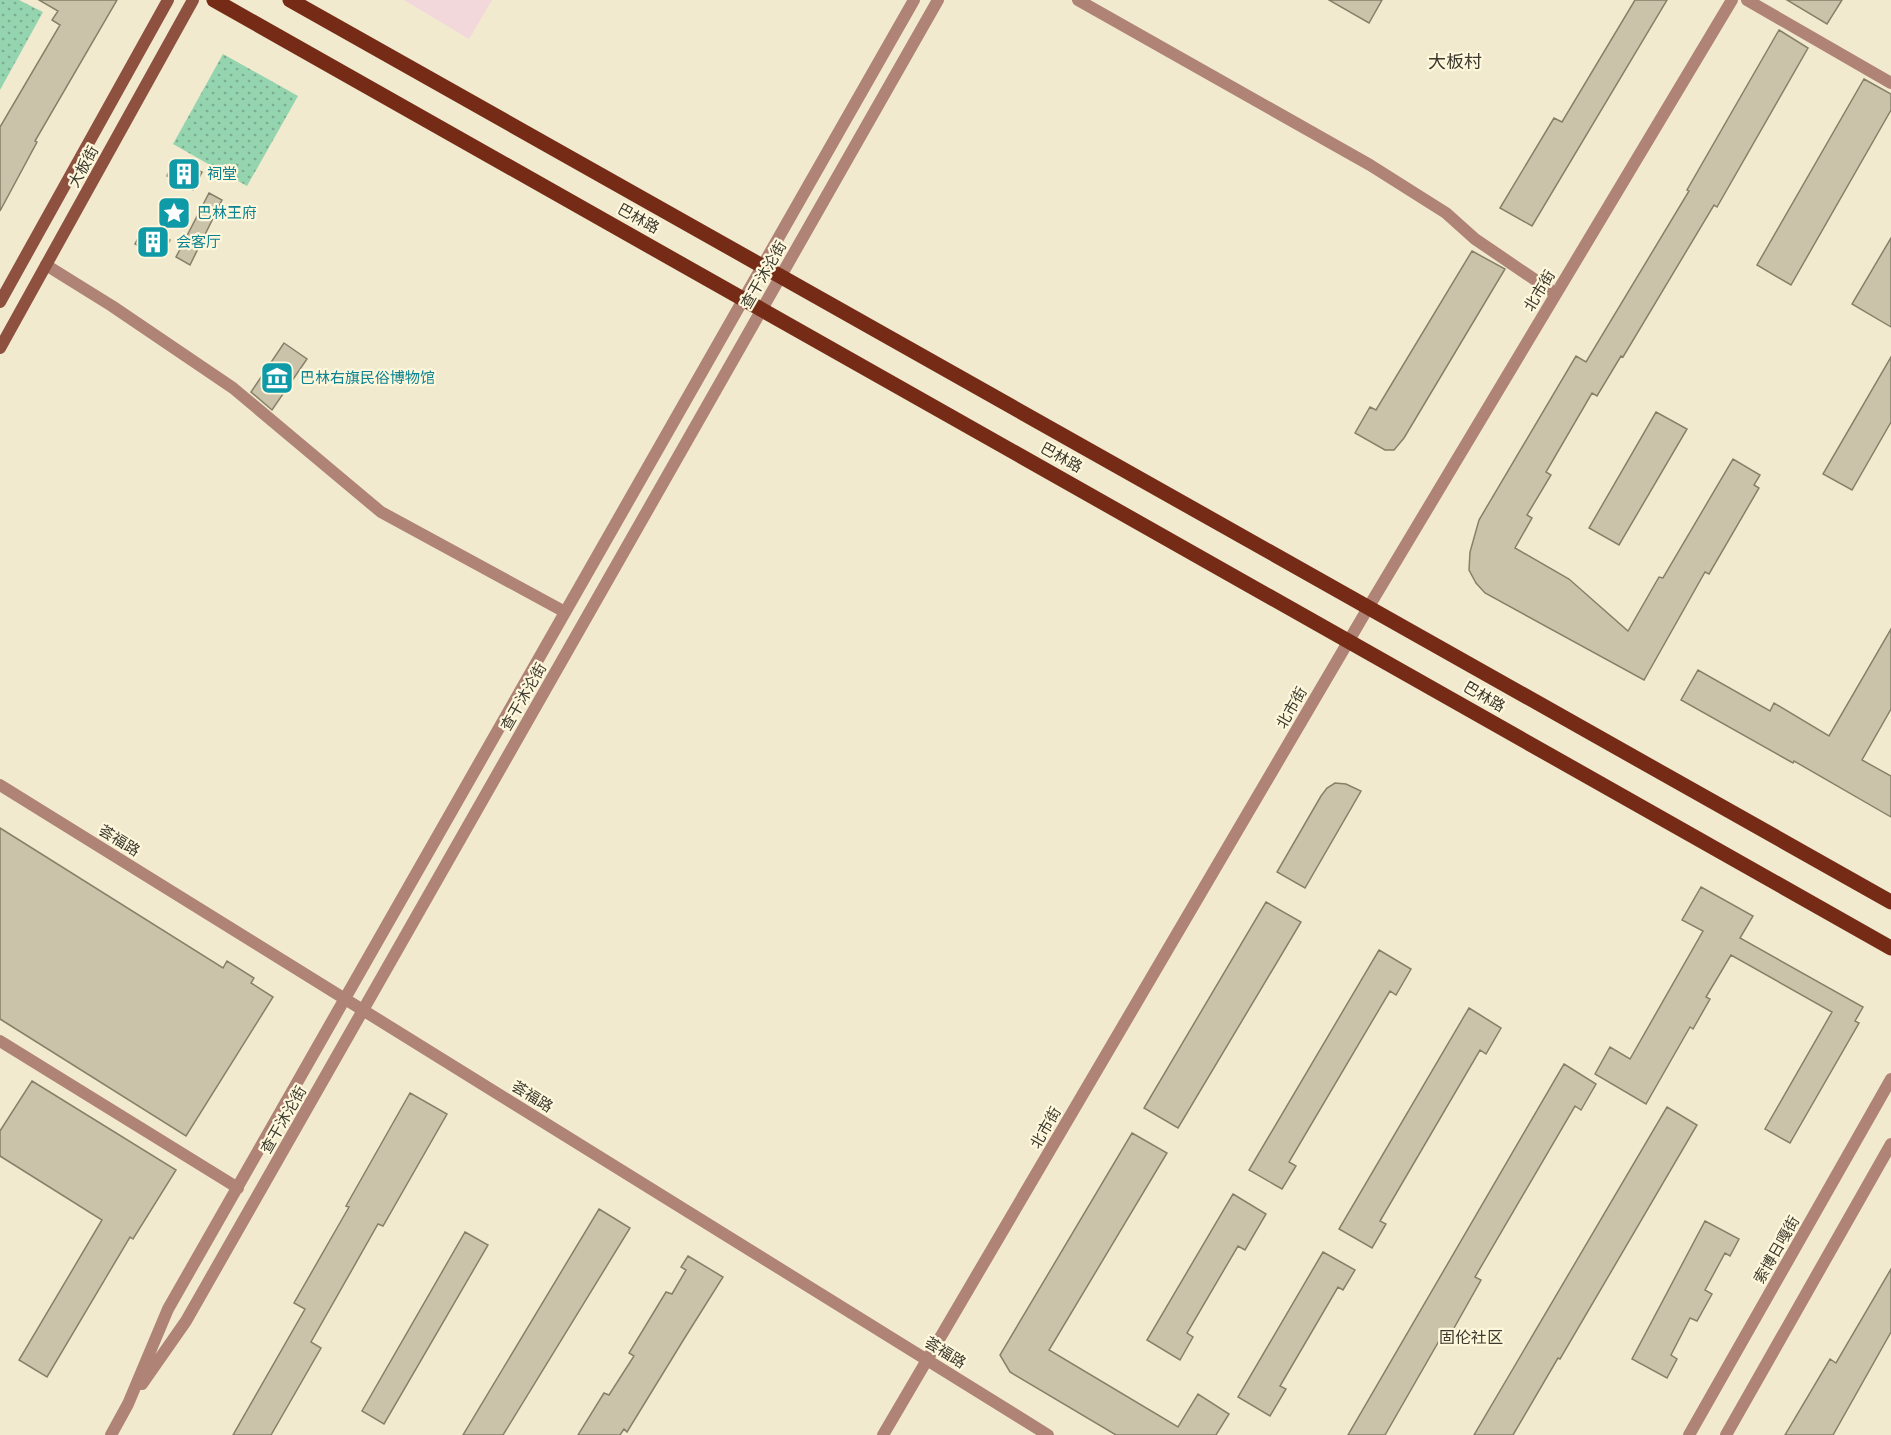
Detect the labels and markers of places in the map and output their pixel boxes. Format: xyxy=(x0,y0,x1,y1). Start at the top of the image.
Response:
building icon: 祠堂 xyxy=(166,156,202,192)
place label: 祠堂 xyxy=(207,164,237,185)
place icon: 巴林王府 xyxy=(156,195,192,231)
place label: 巴林王府 xyxy=(197,203,257,224)
building icon: 会客厅 xyxy=(135,224,171,260)
place label: 会客厅 xyxy=(176,232,221,253)
museum icon: 巴林右旗民俗博物馆 xyxy=(259,360,295,396)
place label: 巴林右旗民俗博物馆 xyxy=(300,368,435,389)

